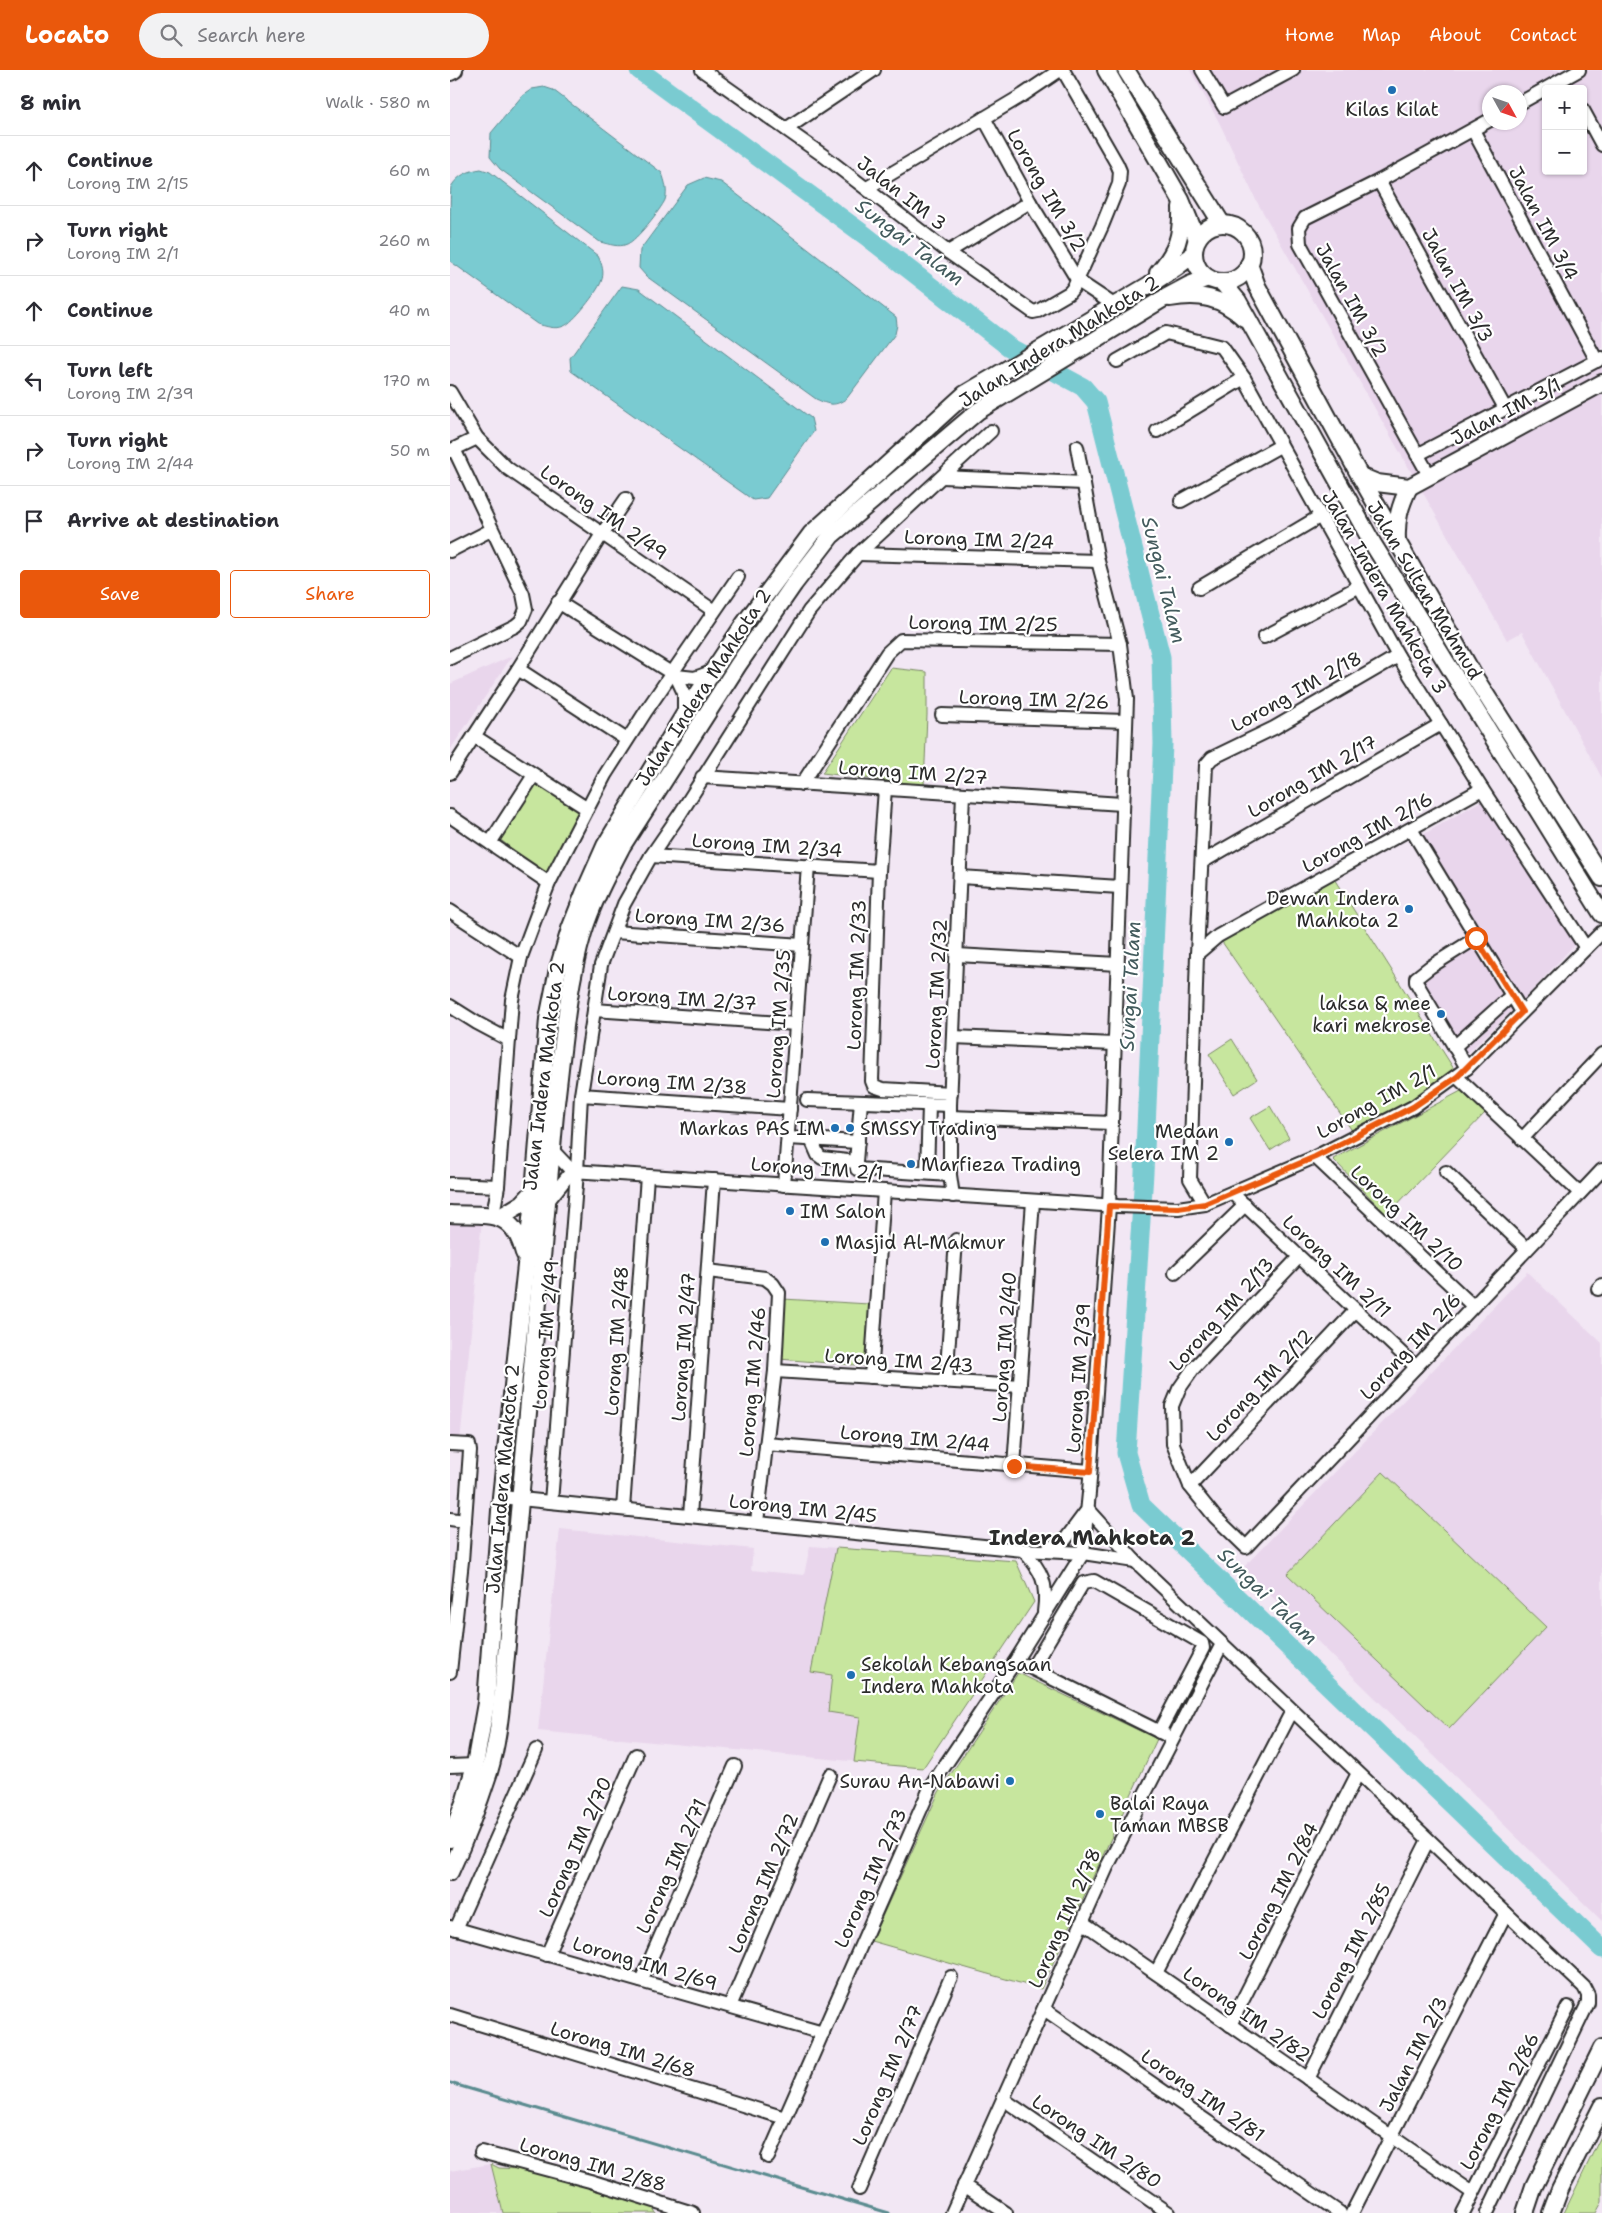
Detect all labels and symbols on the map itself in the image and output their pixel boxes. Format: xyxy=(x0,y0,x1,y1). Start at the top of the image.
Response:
marker: Kilas Kilat xyxy=(1386,84,1398,96)
north arrow xyxy=(1482,85,1527,130)
place label: Kilas Kilat xyxy=(1345,97,1439,122)
street label: Lorong IM 3/2 xyxy=(1001,124,1092,256)
street label: Jalan IM 3 xyxy=(852,151,952,236)
street label: Jalan IM 3/4 xyxy=(1503,162,1584,285)
water label: Sungai Talam xyxy=(850,192,970,292)
street label: Jalan IM 3/3 xyxy=(1416,224,1499,347)
street label: Jalan IM 3/2 xyxy=(1310,239,1393,362)
street label: Jalan Indera Mahkota 2 xyxy=(955,270,1164,413)
street label: Jalan IM 3/1 xyxy=(1447,372,1566,451)
street label: Lorong IM 2/49 xyxy=(535,459,672,566)
street label: Jalan Indera Mahkota 3 xyxy=(1316,486,1453,698)
street label: Jalan Sultan Mahmud xyxy=(1361,496,1488,684)
water label: Sungai Talam xyxy=(1136,514,1192,646)
street label: Lorong IM 2/24 xyxy=(903,524,1054,555)
street label: Jalan Indera Mahkota 2 xyxy=(630,584,777,791)
street label: Lorong IM 2/25 xyxy=(908,610,1058,637)
street label: Lorong IM 2/18 xyxy=(1226,645,1366,738)
street label: Lorong IM 2/26 xyxy=(958,684,1110,715)
street label: Lorong IM 2/17 xyxy=(1243,729,1381,824)
street label: Lorong IM 2/27 xyxy=(837,755,989,790)
street label: Lorong IM 2/16 xyxy=(1297,786,1437,879)
street label: Lorong IM 2/34 xyxy=(691,828,843,863)
place label: Dewan Indera Mahkota 2 xyxy=(1267,886,1399,933)
street label: Lorong IM 2/33 xyxy=(841,899,872,1051)
street label: Lorong IM 2/36 xyxy=(634,903,786,938)
marker: Dewan Indera Mahkota 2 xyxy=(1403,903,1415,915)
street label: Lorong IM 2/32 xyxy=(920,918,953,1070)
water label: Sungai Talam xyxy=(1114,920,1146,1052)
route start xyxy=(1465,927,1488,950)
street label: Lorong IM 2/35 xyxy=(761,949,796,1099)
street label: Jalan Indera Mahkota 2 xyxy=(517,960,570,1192)
street label: Lorong IM 2/37 xyxy=(606,981,758,1016)
place label: laksa & mee kari mekrose xyxy=(1312,991,1431,1038)
marker: laksa & mee kari mekrose xyxy=(1435,1008,1447,1020)
street label: Lorong IM 2/1 xyxy=(1312,1058,1440,1145)
street label: Lorong IM 2/38 xyxy=(596,1065,748,1100)
place label: Markas PAS IM xyxy=(679,1116,825,1141)
place label: SMSSY Trading xyxy=(860,1116,997,1141)
place label: Medan Selera IM 2 xyxy=(1108,1119,1219,1166)
marker: Markas PAS IM xyxy=(829,1122,841,1134)
marker: SMSSY Trading xyxy=(844,1122,856,1134)
marker: Medan Selera IM 2 xyxy=(1223,1136,1235,1148)
street label: Lorong IM 2/1 xyxy=(750,1151,884,1186)
place label: Marfieza Trading xyxy=(921,1152,1081,1177)
marker: Marfieza Trading xyxy=(905,1158,917,1170)
street label: Lorong IM 2/10 xyxy=(1345,1159,1469,1277)
place label: IM Salon xyxy=(800,1199,886,1224)
marker: IM Salon xyxy=(784,1205,796,1217)
street label: Lorong IM 2/11 xyxy=(1277,1209,1397,1323)
place label: Masjid Al-Makmur xyxy=(835,1230,1006,1255)
marker: Masjid Al-Makmur xyxy=(819,1236,831,1248)
street label: Lorong IM 2/13 xyxy=(1163,1252,1279,1377)
street label: Lorong IM 2/49 xyxy=(527,1259,564,1411)
street label: Lorong IM 2/48 xyxy=(599,1265,634,1417)
street label: Lorong IM 2/40 xyxy=(987,1271,1022,1423)
street label: Lorong IM 2/47 xyxy=(666,1272,701,1423)
street label: Lorong IM 2/6 xyxy=(1354,1287,1466,1405)
street label: Lorong IM 2/39 xyxy=(1061,1302,1096,1454)
street label: Lorong IM 2/46 xyxy=(733,1306,772,1458)
street label: Lorong IM 2/12 xyxy=(1201,1324,1318,1447)
street label: Lorong IM 2/43 xyxy=(823,1343,974,1378)
street label: Jalan Indera Mahkota 2 xyxy=(480,1363,525,1595)
street label: Lorong IM 2/44 xyxy=(839,1419,991,1458)
route end xyxy=(1003,1455,1026,1478)
street label: Lorong IM 2/45 xyxy=(728,1488,878,1529)
district label: Indera Mahkota 2 xyxy=(989,1524,1196,1552)
water label: Sungai Talam xyxy=(1212,1541,1324,1651)
place label: Sekolah Kebangsaan Indera Mahkota xyxy=(861,1652,1051,1699)
marker: Sekolah Kebangsaan Indera Mahkota xyxy=(845,1669,857,1681)
place label: Surau An-Nabawi xyxy=(840,1769,1000,1794)
street label: Lorong IM 2/70 xyxy=(533,1773,618,1921)
marker: Surau An-Nabawi xyxy=(1004,1775,1016,1787)
place label: Balai Raya Taman MBSB xyxy=(1110,1791,1229,1838)
street label: Lorong IM 2/71 xyxy=(630,1795,712,1938)
street label: Lorong IM 2/73 xyxy=(828,1804,912,1952)
marker: Balai Raya Taman MBSB xyxy=(1094,1808,1106,1820)
street label: Lorong IM 2/72 xyxy=(723,1809,804,1957)
street label: Lorong IM 2/84 xyxy=(1233,1818,1324,1964)
street label: Lorong IM 2/78 xyxy=(1022,1844,1107,1992)
street label: Lorong IM 2/85 xyxy=(1306,1879,1397,2024)
street label: Lorong IM 2/69 xyxy=(570,1931,720,1996)
street label: Lorong IM 2/82 xyxy=(1178,1961,1316,2068)
street label: Jalan IM 2/3 xyxy=(1374,1992,1453,2116)
street label: Lorong IM 2/77 xyxy=(847,2001,928,2149)
street label: Lorong IM 2/68 xyxy=(547,2016,698,2083)
street label: Lorong IM 2/86 xyxy=(1454,2028,1545,2174)
street label: Lorong IM 2/81 xyxy=(1136,2043,1270,2147)
street label: Lorong IM 2/80 xyxy=(1027,2089,1166,2194)
street label: Lorong IM 2/88 xyxy=(517,2132,669,2197)

